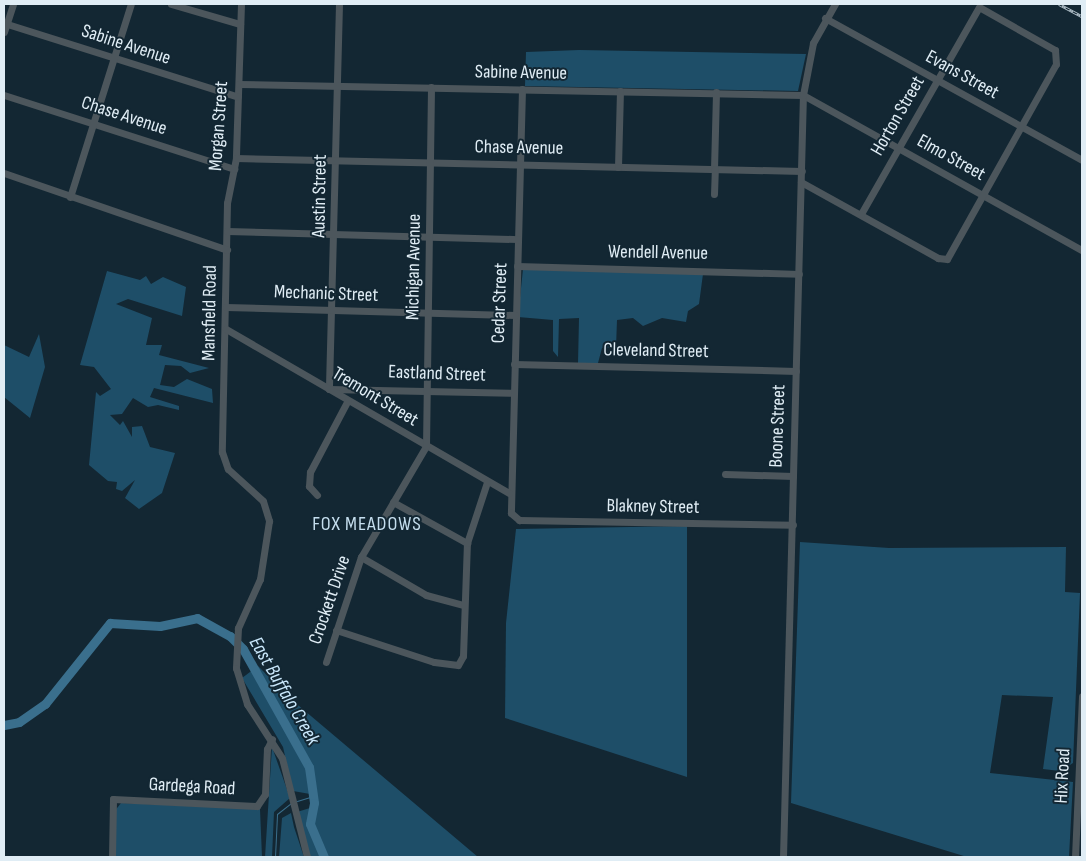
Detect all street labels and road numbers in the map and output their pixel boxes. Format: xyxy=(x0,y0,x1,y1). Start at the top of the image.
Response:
street label: Sabine Avenue xyxy=(79,20,173,70)
street label: Evans Street xyxy=(921,46,1003,104)
street label: Sabine Avenue xyxy=(475,61,567,85)
street label: Horton Street xyxy=(866,72,930,160)
street label: Morgan Street xyxy=(204,80,234,172)
street label: Chase Avenue xyxy=(78,91,170,141)
street label: Elmo Street xyxy=(913,130,989,186)
street label: Chase Avenue xyxy=(475,136,563,160)
street label: Austin Street xyxy=(308,154,332,238)
street label: Michigan Avenue xyxy=(402,214,426,320)
street label: Wendell Avenue xyxy=(608,241,708,265)
street label: Cedar Street xyxy=(487,262,513,344)
street label: Mansfield Road xyxy=(198,265,222,361)
street label: Mechanic Street xyxy=(273,281,379,307)
street label: Cleveland Street xyxy=(603,339,709,363)
street label: Eastland Street xyxy=(388,361,486,387)
street label: Tremont Street xyxy=(328,362,422,432)
street label: Boone Street xyxy=(765,384,791,468)
street label: Blakney Street xyxy=(606,495,700,519)
street label: Crockett Drive xyxy=(304,553,356,647)
street label: Hix Road xyxy=(1050,748,1076,804)
street label: Gardega Road xyxy=(148,773,236,801)

